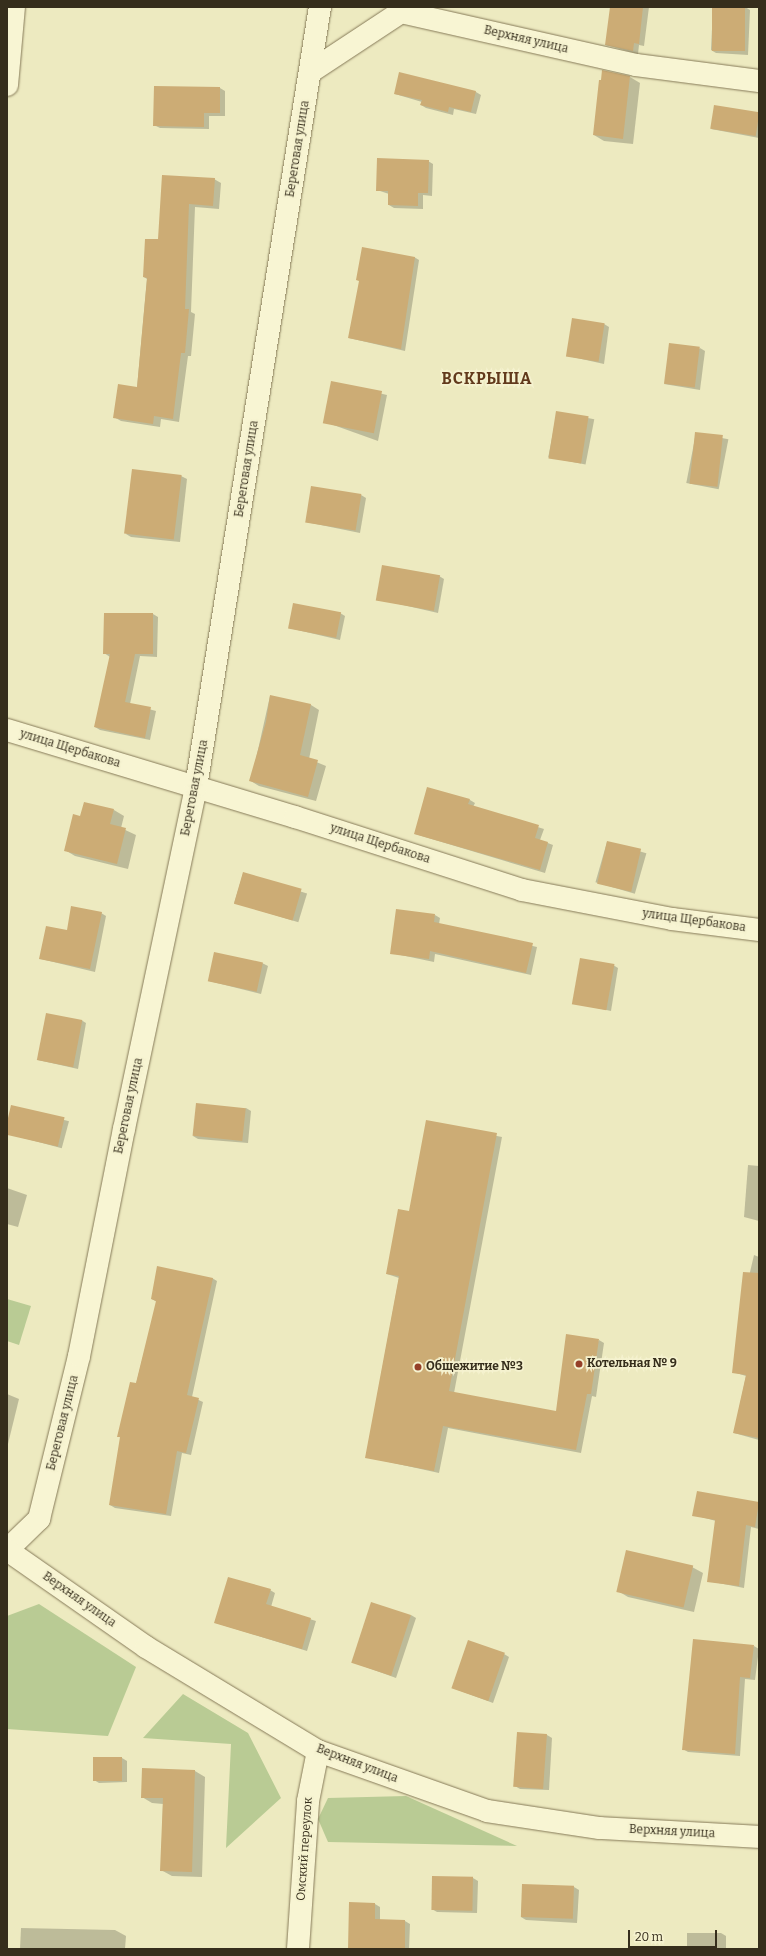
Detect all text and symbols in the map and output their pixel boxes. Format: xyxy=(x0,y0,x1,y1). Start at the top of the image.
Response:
street label: Верхняя улица xyxy=(482,23,570,57)
street label: Береговая улица xyxy=(283,100,313,198)
district label: ВСКРЫША xyxy=(442,369,532,389)
street label: Береговая улица xyxy=(232,420,262,518)
street label: улица Щербакова xyxy=(18,727,122,771)
street label: Береговая улица xyxy=(179,739,211,837)
street label: улица Щербакова xyxy=(328,821,432,867)
street label: улица Щербакова xyxy=(641,907,747,935)
street label: Береговая улица xyxy=(112,1057,146,1155)
place label: Котельная № 9 xyxy=(587,1357,677,1371)
marker: Котельная № 9 xyxy=(574,1359,584,1369)
place label: Общежитие №3 xyxy=(426,1360,523,1374)
marker: Общежитие №3 xyxy=(413,1362,423,1372)
street label: Береговая улица xyxy=(44,1374,82,1472)
street label: Верхняя улица xyxy=(40,1569,118,1631)
street label: Верхняя улица xyxy=(314,1742,400,1786)
street label: Омский переулок xyxy=(294,1797,316,1901)
street label: Верхняя улица xyxy=(629,1823,715,1841)
scale bar xyxy=(630,1922,719,1948)
text: 20 m xyxy=(635,1930,663,1944)

